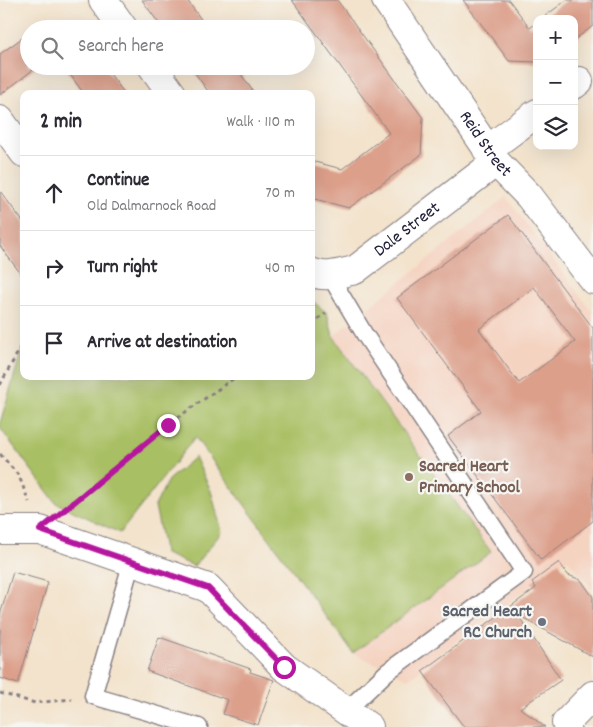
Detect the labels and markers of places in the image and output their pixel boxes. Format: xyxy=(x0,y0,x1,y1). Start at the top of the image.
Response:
place label: Sacred Heart Primary School xyxy=(419,455,520,501)
marker: Sacred Heart Primary School xyxy=(403,471,415,483)
place label: Sacred Heart RC Church xyxy=(442,600,532,646)
marker: Sacred Heart RC Church xyxy=(536,616,548,628)

